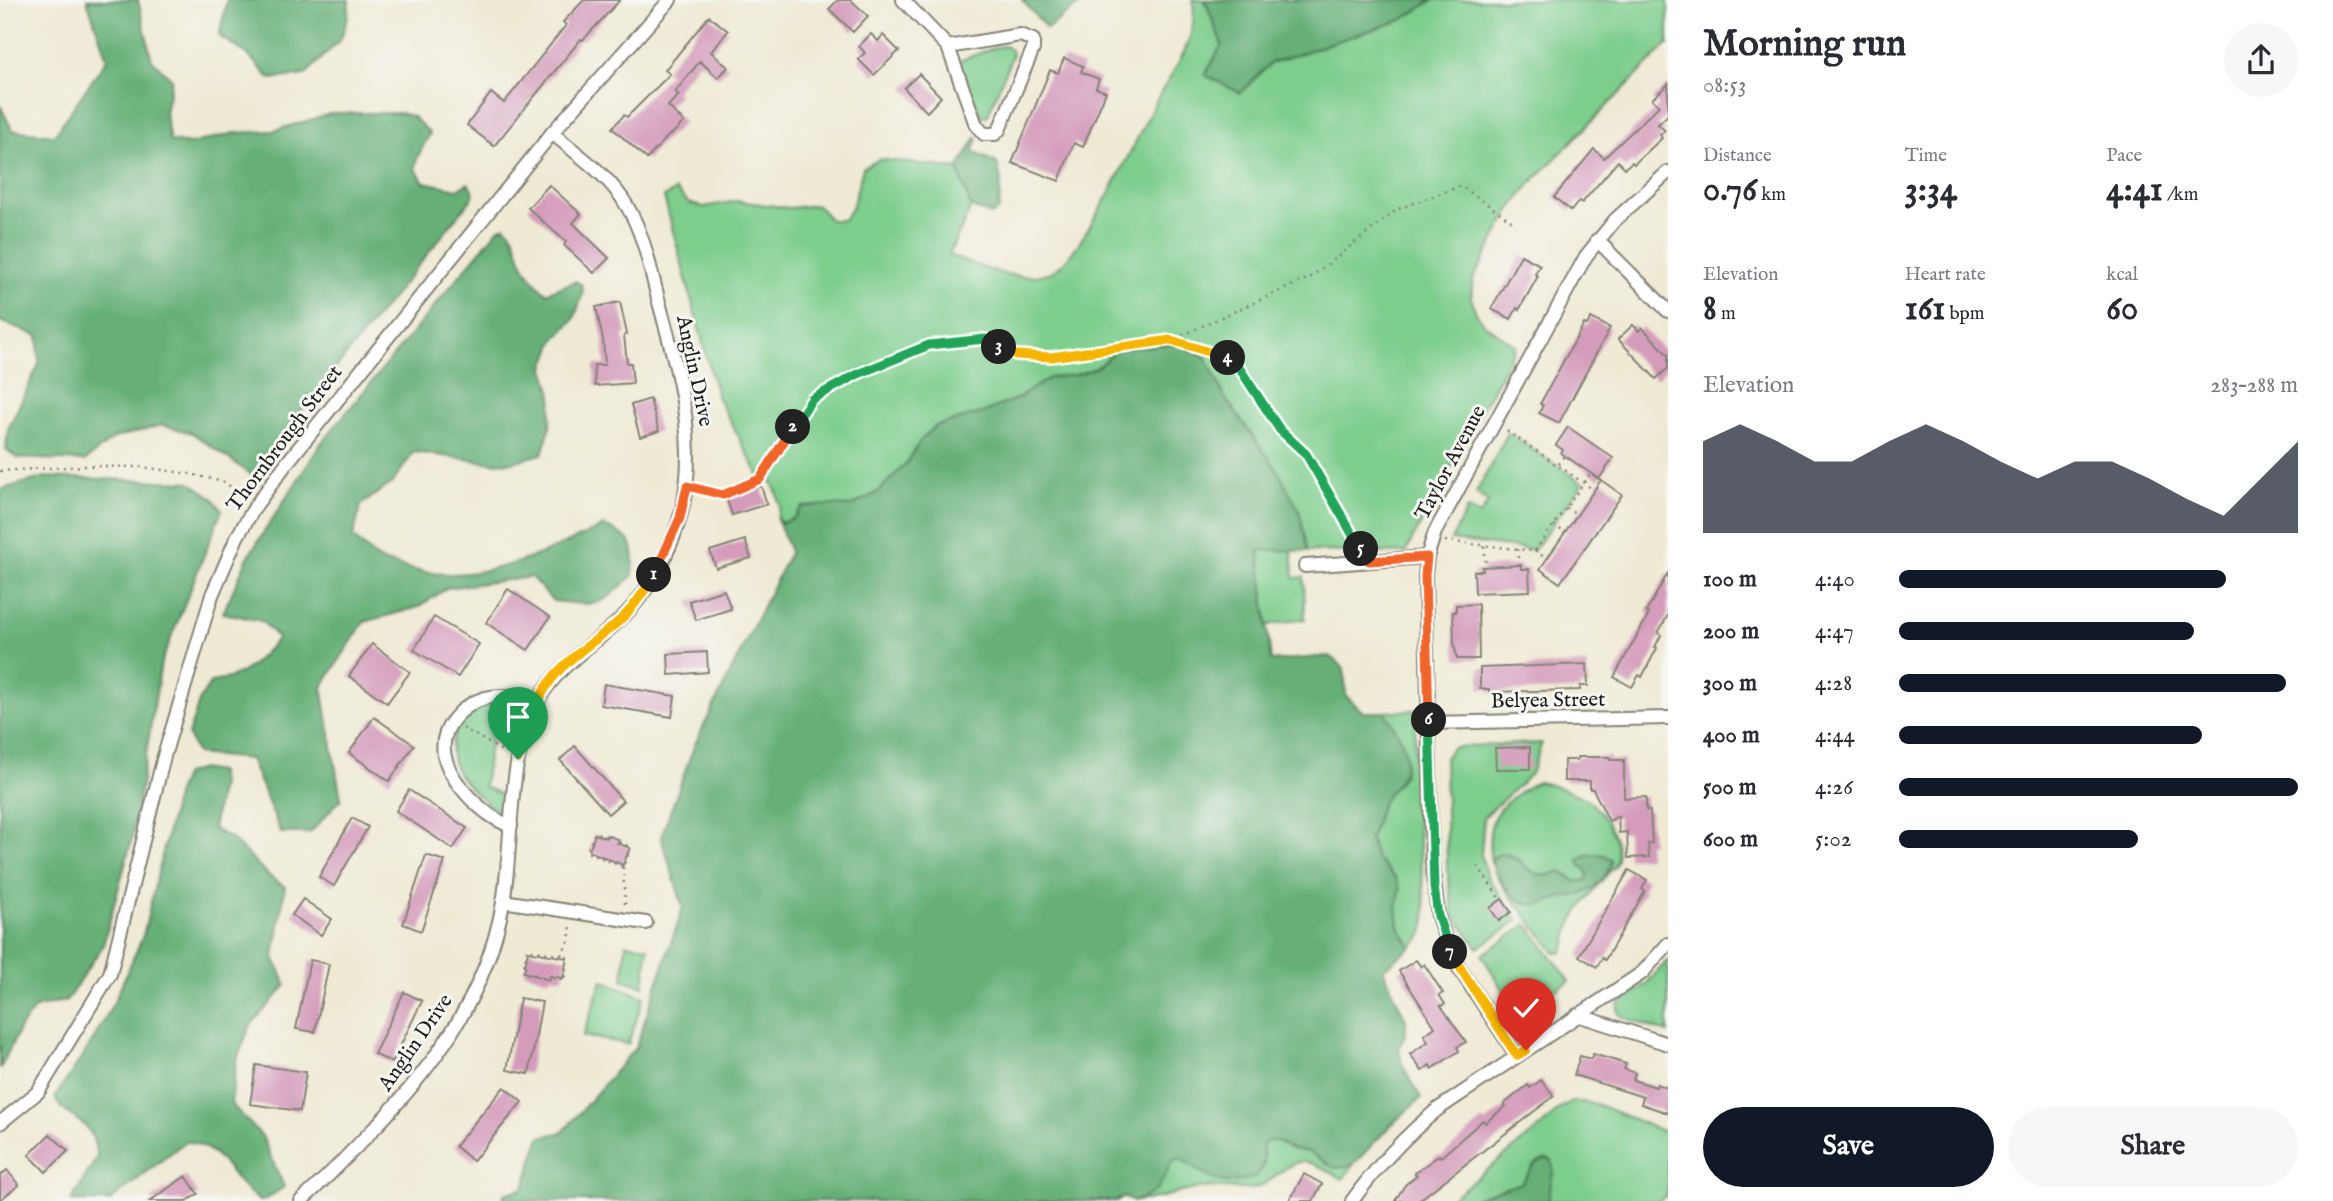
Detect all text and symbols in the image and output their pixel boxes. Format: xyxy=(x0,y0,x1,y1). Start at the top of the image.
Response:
text: Morning run xyxy=(1703,21,1906,69)
button: share xyxy=(2224,23,2298,97)
text: 08:53 xyxy=(1703,71,1746,100)
text: Distance xyxy=(1703,144,1772,168)
text: Time xyxy=(1905,144,1947,168)
text: Pace xyxy=(2106,144,2142,168)
text: 0.76 xyxy=(1703,168,1757,213)
text: 3:34 xyxy=(1905,168,1957,213)
text: 4:41 xyxy=(2106,168,2163,213)
text: km xyxy=(1757,183,1786,207)
text: /km xyxy=(2163,183,2198,207)
text: Elevation xyxy=(1703,263,1778,287)
text: Heart rate xyxy=(1905,263,1986,287)
text: kcal xyxy=(2106,263,2138,287)
text: 8 xyxy=(1703,287,1717,332)
text: 161 xyxy=(1905,287,1945,332)
text: 60 xyxy=(2106,287,2138,332)
text: m xyxy=(1717,302,1736,326)
text: bpm xyxy=(1945,302,1985,326)
street label: Anglin Drive xyxy=(669,312,719,429)
pin: 3 xyxy=(982,330,1016,364)
text: 3 xyxy=(995,334,1002,358)
pin: 4 xyxy=(1210,340,1246,376)
text: 4 xyxy=(1223,345,1232,369)
street label: Thornbrough Street xyxy=(221,360,349,518)
text: Elevation xyxy=(1703,371,1794,400)
text: 283–288 m xyxy=(2210,371,2298,400)
street label: Taylor Avenue xyxy=(1409,401,1493,525)
pin: 2 xyxy=(776,410,810,444)
text: 2 xyxy=(788,414,797,438)
pin: 5 xyxy=(1344,532,1378,566)
text: 5 xyxy=(1357,536,1364,560)
pin: 1 xyxy=(636,558,672,592)
text: 1 xyxy=(650,562,657,586)
text: 100 m xyxy=(1703,565,1757,594)
text: 4:40 xyxy=(1815,565,1855,594)
text: 200 m xyxy=(1703,617,1759,646)
text: 4:47 xyxy=(1815,617,1854,646)
text: 300 m xyxy=(1703,669,1757,698)
text: 4:28 xyxy=(1815,669,1852,698)
pin xyxy=(488,687,548,759)
street label: Belyea Street xyxy=(1490,687,1606,715)
icon: arrive xyxy=(499,698,537,736)
pin: 6 xyxy=(1412,702,1446,738)
text: 6 xyxy=(1424,707,1433,731)
text: 400 m xyxy=(1703,721,1760,750)
text: 4:44 xyxy=(1815,721,1855,750)
text: 500 m xyxy=(1703,773,1757,802)
text: 4:26 xyxy=(1815,773,1853,802)
text: 600 m xyxy=(1703,825,1758,854)
text: 5:02 xyxy=(1815,825,1852,854)
pin: 7 xyxy=(1432,934,1468,970)
text: 7 xyxy=(1445,939,1454,963)
pin xyxy=(1496,978,1556,1050)
street label: Anglin Drive xyxy=(372,989,460,1098)
icon: check xyxy=(1507,989,1545,1027)
button: Save xyxy=(1703,1107,1994,1187)
button: Share xyxy=(2008,1107,2298,1187)

